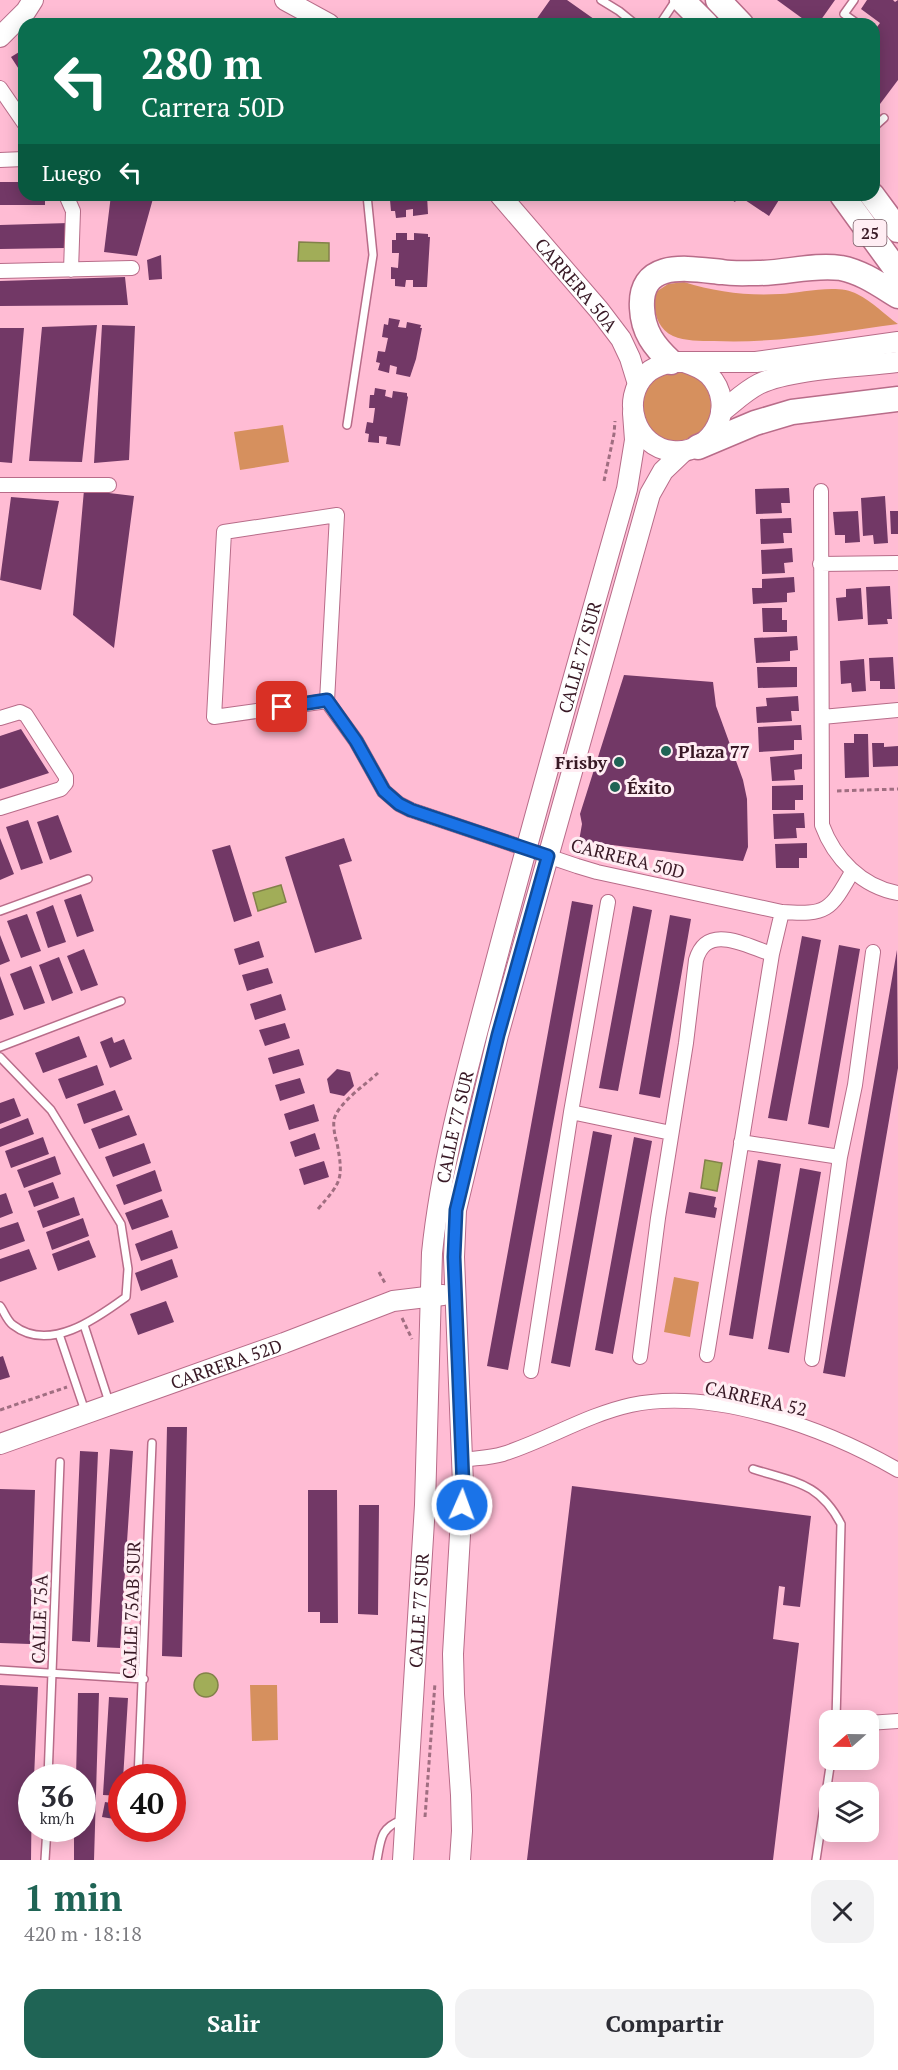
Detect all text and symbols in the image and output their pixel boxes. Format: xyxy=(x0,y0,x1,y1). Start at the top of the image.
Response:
text: 280 m xyxy=(141,35,262,91)
icon: left xyxy=(42,42,120,120)
text: Carrera 50D xyxy=(141,89,285,125)
icon: left xyxy=(114,156,147,189)
text: Luego xyxy=(42,158,102,187)
road number: 25 xyxy=(854,220,886,246)
street label: CARRERA 50A xyxy=(530,233,624,337)
street label: CALLE 77 SUR xyxy=(552,598,607,716)
pin xyxy=(256,681,307,732)
icon: arrive xyxy=(265,690,298,723)
place label: Plaza 77 xyxy=(678,739,750,763)
marker: Plaza 77 xyxy=(659,744,673,758)
place label: Frisby xyxy=(555,750,607,774)
marker: Frisby xyxy=(612,755,626,769)
place label: Éxito xyxy=(627,775,672,799)
marker: Éxito xyxy=(608,780,622,794)
street label: CARRERA 50D xyxy=(569,832,687,884)
street label: CALLE 77 SUR xyxy=(430,1067,479,1185)
street label: CARRERA 52D xyxy=(167,1333,285,1394)
street label: CARRERA 52 xyxy=(703,1375,809,1421)
position arrow xyxy=(430,1473,494,1537)
street label: CALLE 75AB SUR xyxy=(117,1540,145,1679)
street label: CALLE 77 SUR xyxy=(403,1552,434,1669)
street label: CALLE 75A xyxy=(25,1573,53,1664)
north arrow xyxy=(819,1710,879,1770)
map controls xyxy=(819,1710,879,1842)
speed limit sign: 40 xyxy=(108,1764,186,1842)
text: 36 xyxy=(40,1776,74,1816)
button: layers xyxy=(819,1782,879,1842)
text: km/h xyxy=(40,1808,74,1828)
text: 1 min xyxy=(24,1874,122,1921)
button: close xyxy=(811,1880,874,1943)
text: 420 m · 18:18 xyxy=(24,1920,142,1947)
button: Salir xyxy=(24,1989,443,2058)
button: Compartir xyxy=(455,1989,874,2058)

